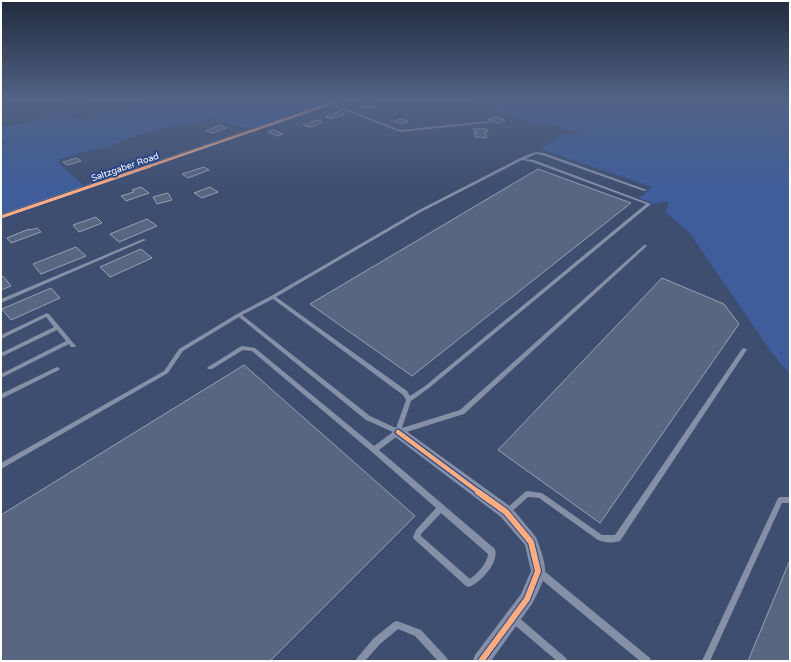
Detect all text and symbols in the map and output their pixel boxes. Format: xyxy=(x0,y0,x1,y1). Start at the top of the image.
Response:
street label: Saltzgaber Road xyxy=(90,151,160,184)

